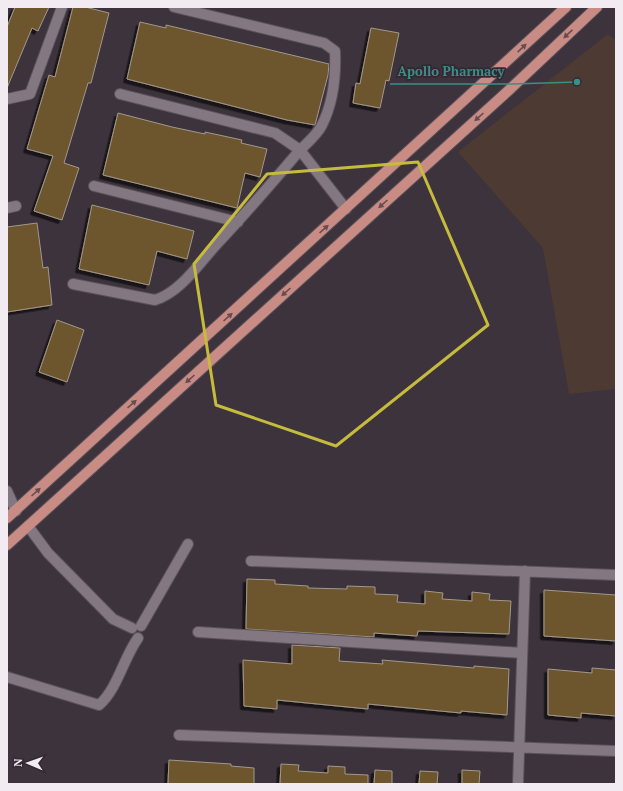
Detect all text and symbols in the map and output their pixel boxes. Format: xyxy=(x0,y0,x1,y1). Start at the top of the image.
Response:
one-way arrow xyxy=(563,29,573,39)
one-way arrow xyxy=(517,43,527,52)
callout: Apollo Pharmacy xyxy=(390,59,512,84)
text: Apollo Pharmacy xyxy=(398,62,506,80)
one-way arrow xyxy=(474,112,484,122)
one-way arrow xyxy=(378,200,388,209)
one-way arrow xyxy=(319,224,329,234)
one-way arrow xyxy=(282,287,291,296)
one-way arrow xyxy=(223,312,233,321)
one-way arrow xyxy=(185,374,195,384)
one-way arrow xyxy=(127,400,137,409)
one-way arrow xyxy=(31,487,41,497)
north arrow xyxy=(8,743,48,783)
text: N xyxy=(11,758,25,767)

